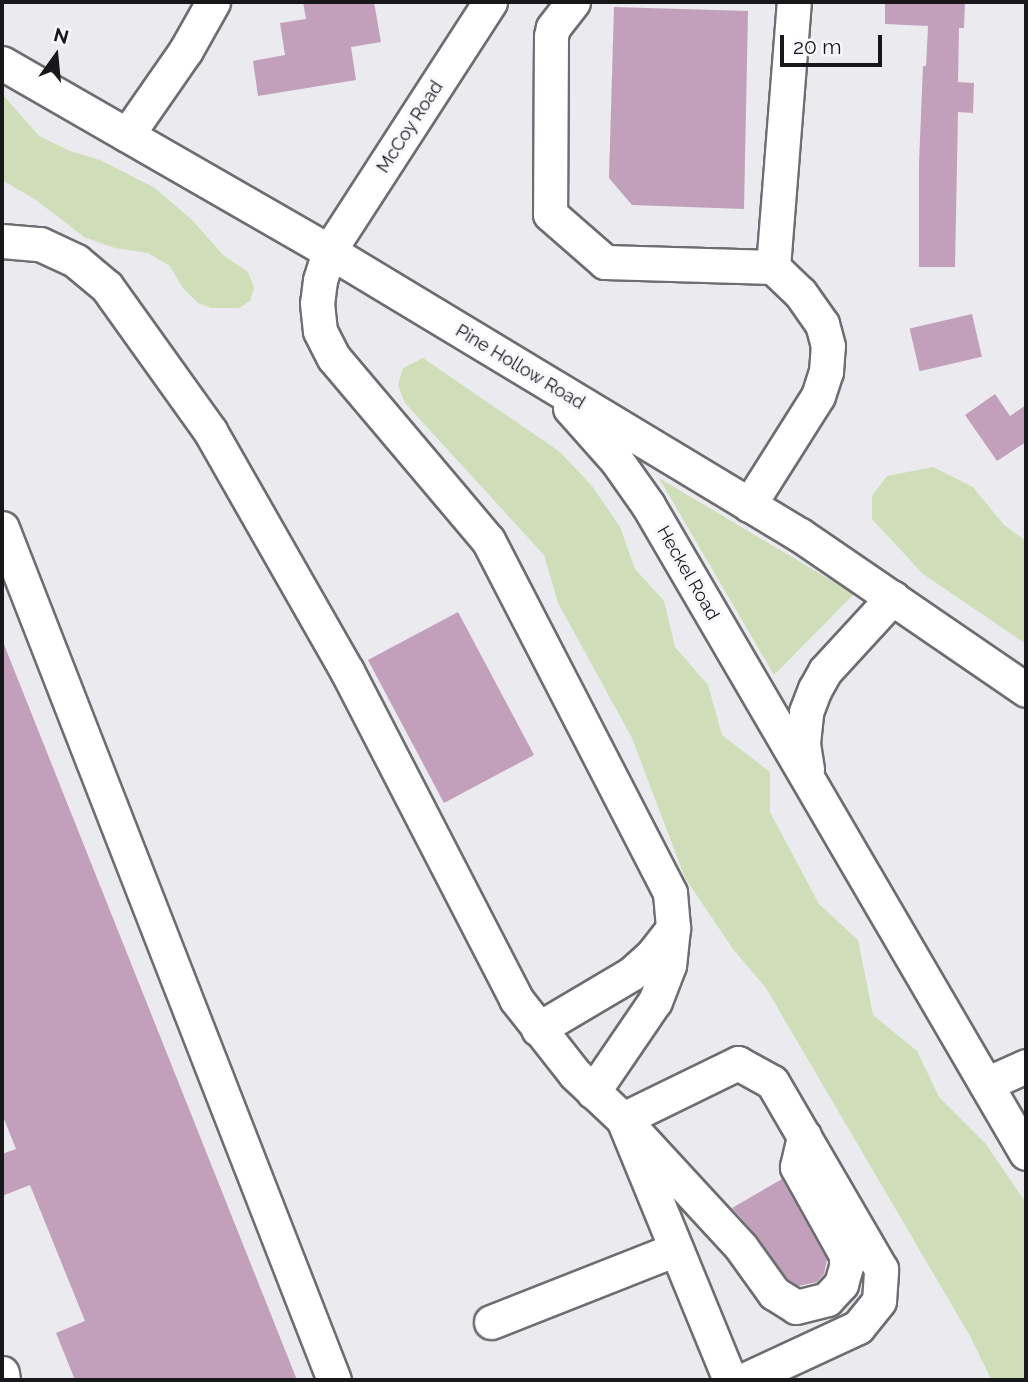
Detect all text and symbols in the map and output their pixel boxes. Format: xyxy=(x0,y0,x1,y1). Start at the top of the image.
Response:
north arrow xyxy=(21,21,91,91)
scale bar xyxy=(783,21,884,65)
text: N xyxy=(52,23,71,48)
text: 20 m xyxy=(793,34,841,59)
street label: McCoy Road xyxy=(372,77,448,177)
street label: Pine Hollow Road xyxy=(451,320,589,414)
street label: Heckel Road xyxy=(652,522,724,624)

